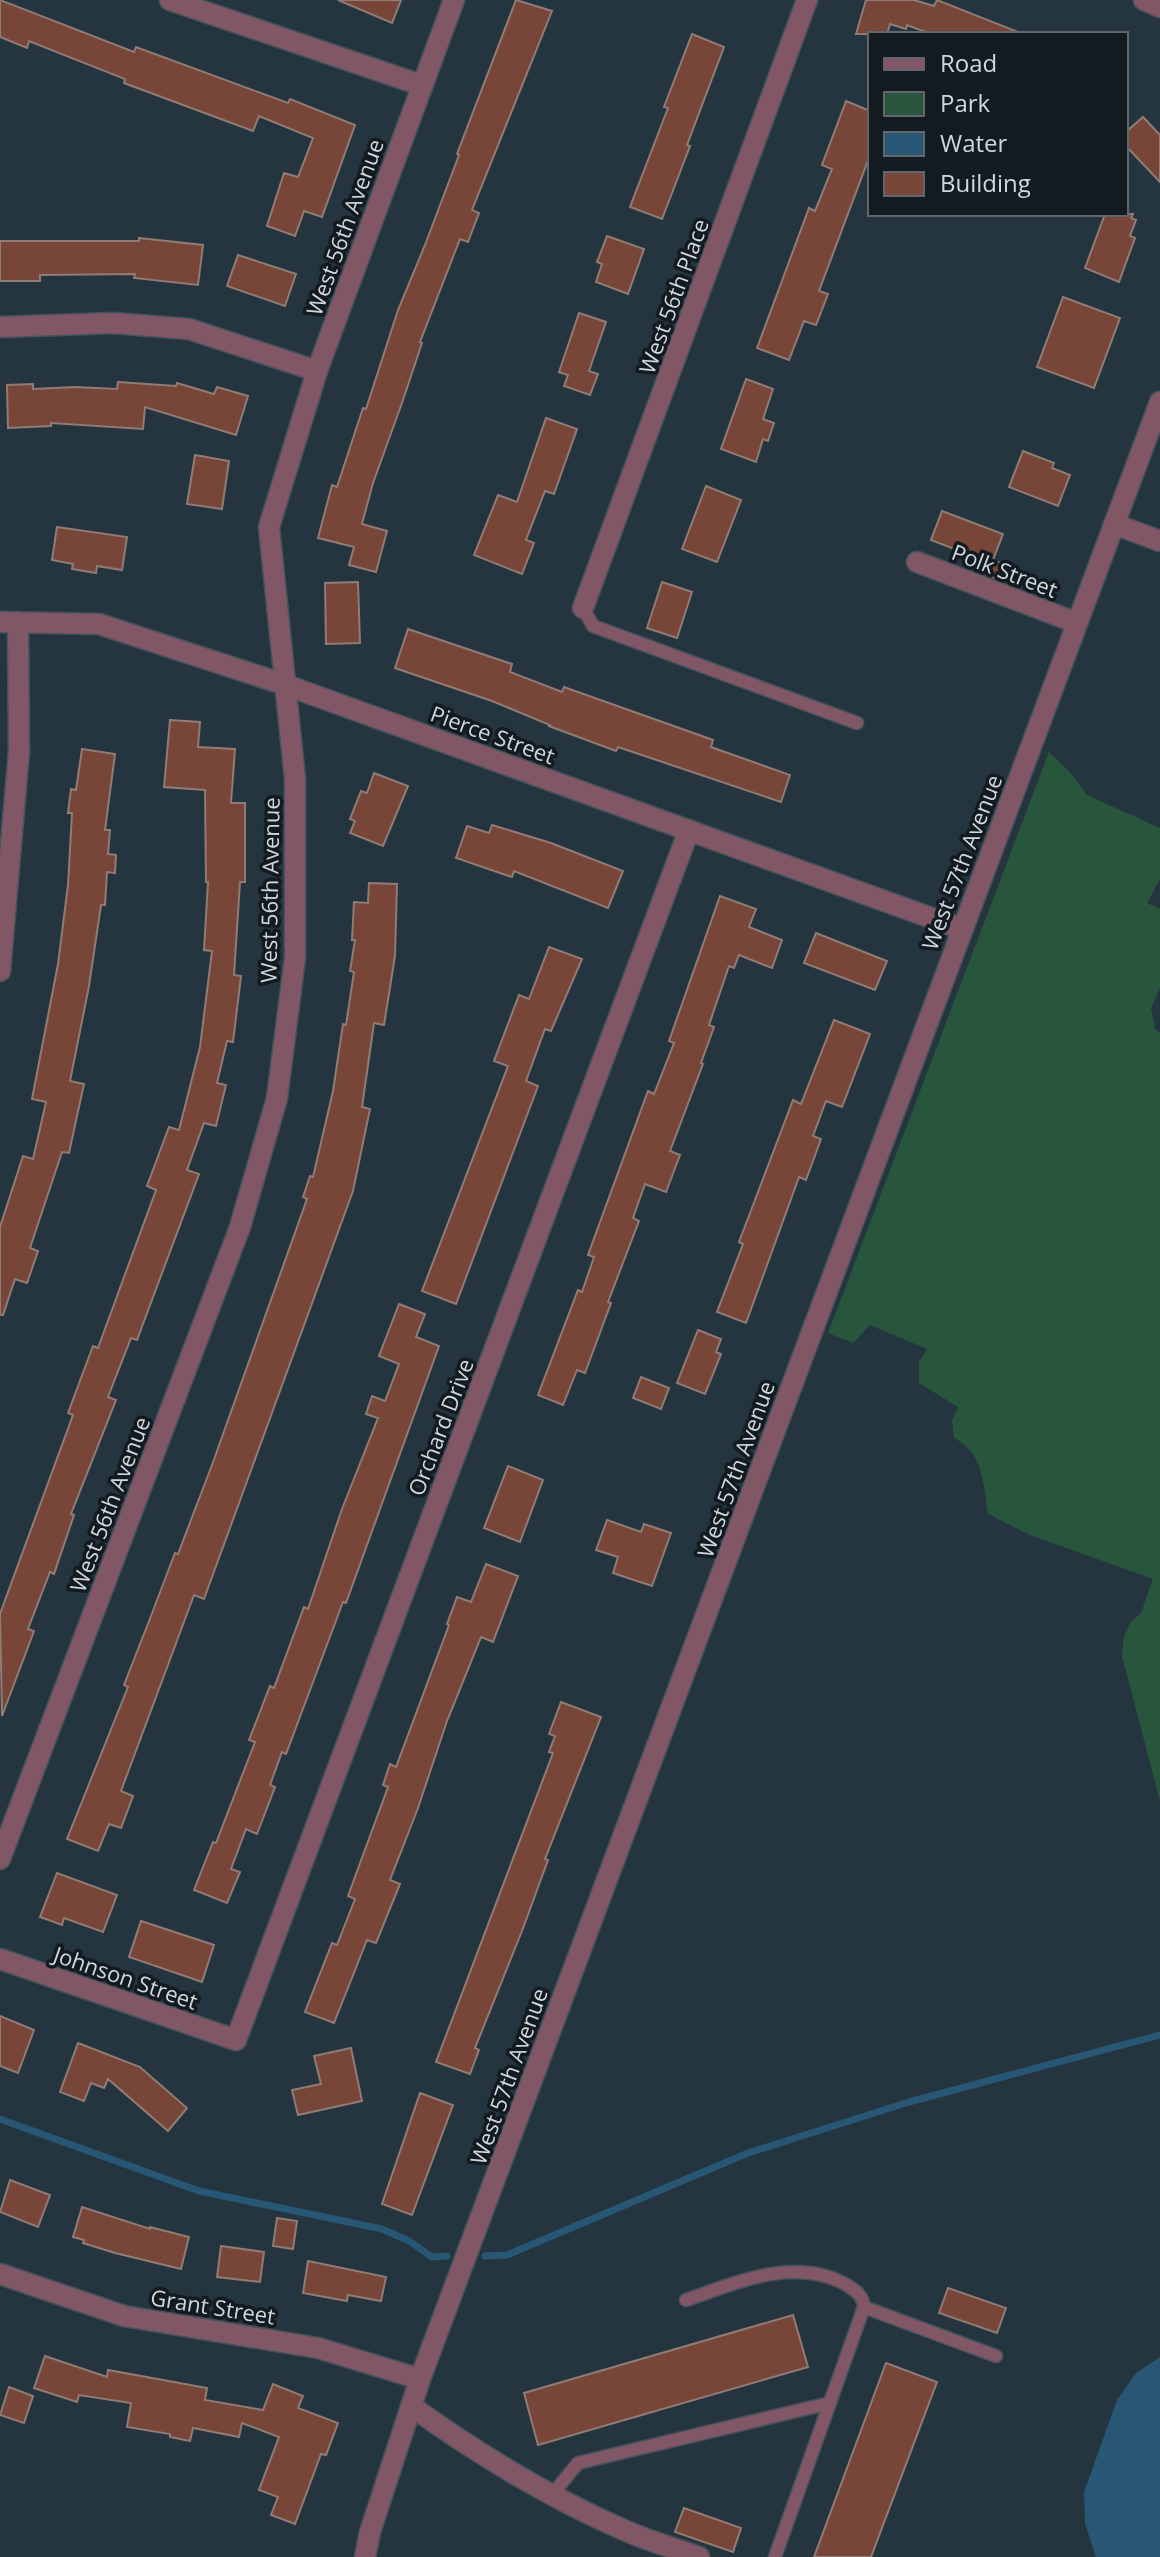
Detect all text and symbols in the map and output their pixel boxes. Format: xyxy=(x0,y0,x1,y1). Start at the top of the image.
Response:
legend xyxy=(868,32,1128,216)
text: Road xyxy=(940,46,997,79)
text: Park xyxy=(940,86,991,119)
text: Water xyxy=(940,126,1008,159)
street label: West 56th Avenue xyxy=(298,135,390,319)
text: Building xyxy=(940,166,1031,199)
street label: West 56th Place xyxy=(631,214,715,378)
street label: Polk Street xyxy=(948,536,1062,604)
street label: Pierce Street xyxy=(427,698,559,770)
street label: West 57th Avenue xyxy=(914,770,1008,954)
street label: West 56th Avenue xyxy=(252,797,286,983)
street label: Orchard Drive xyxy=(400,1354,480,1500)
street label: West 57th Avenue xyxy=(689,1377,781,1561)
street label: West 56th Avenue xyxy=(62,1412,156,1596)
street label: Johnson Street xyxy=(48,1938,202,2016)
street label: West 57th Avenue xyxy=(462,1984,554,2168)
street label: Grant Street xyxy=(149,2281,278,2331)

